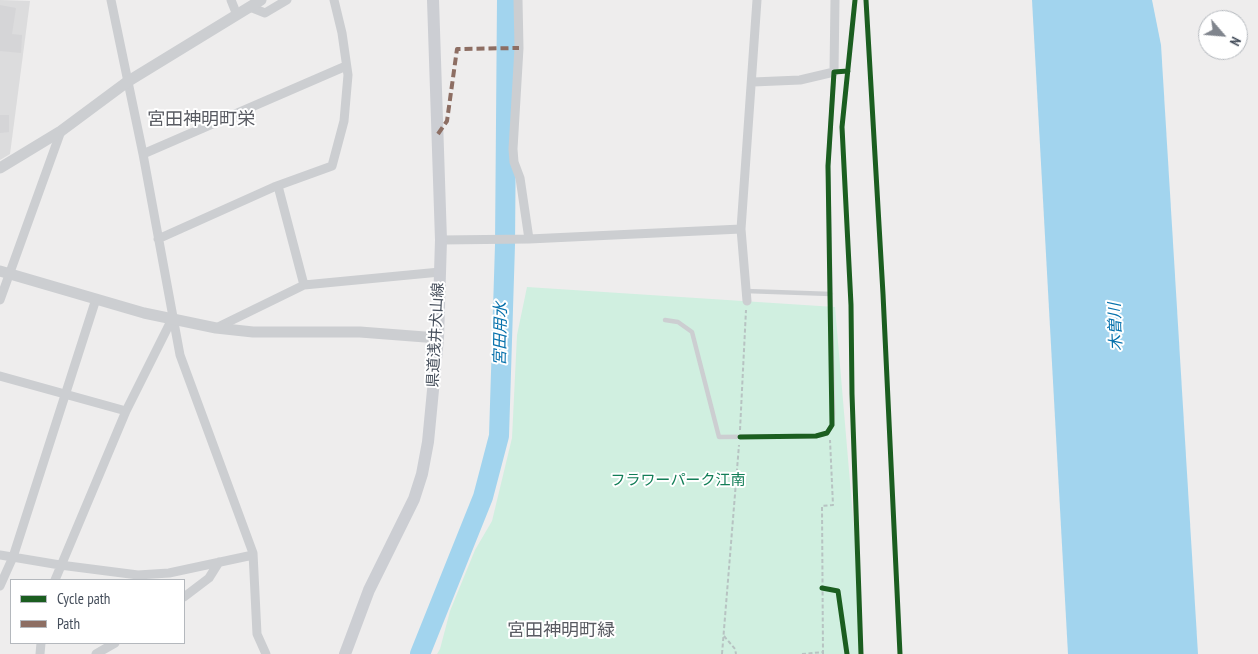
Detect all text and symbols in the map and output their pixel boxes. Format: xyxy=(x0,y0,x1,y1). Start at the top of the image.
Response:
north arrow xyxy=(1198,10,1248,60)
text: N xyxy=(1226,34,1245,49)
district label: 宮田神明町栄 xyxy=(147,109,255,131)
street label: 県道浅井犬山線 xyxy=(424,282,448,388)
water label: 宮田用水 xyxy=(491,302,511,366)
water label: 木曽川 xyxy=(1106,303,1126,351)
park label: フラワーパーク江南 xyxy=(611,472,745,490)
legend xyxy=(10,579,185,644)
text: Cycle path xyxy=(57,589,110,608)
text: Path xyxy=(57,614,80,633)
district label: 宮田神明町緑 xyxy=(507,620,615,642)

